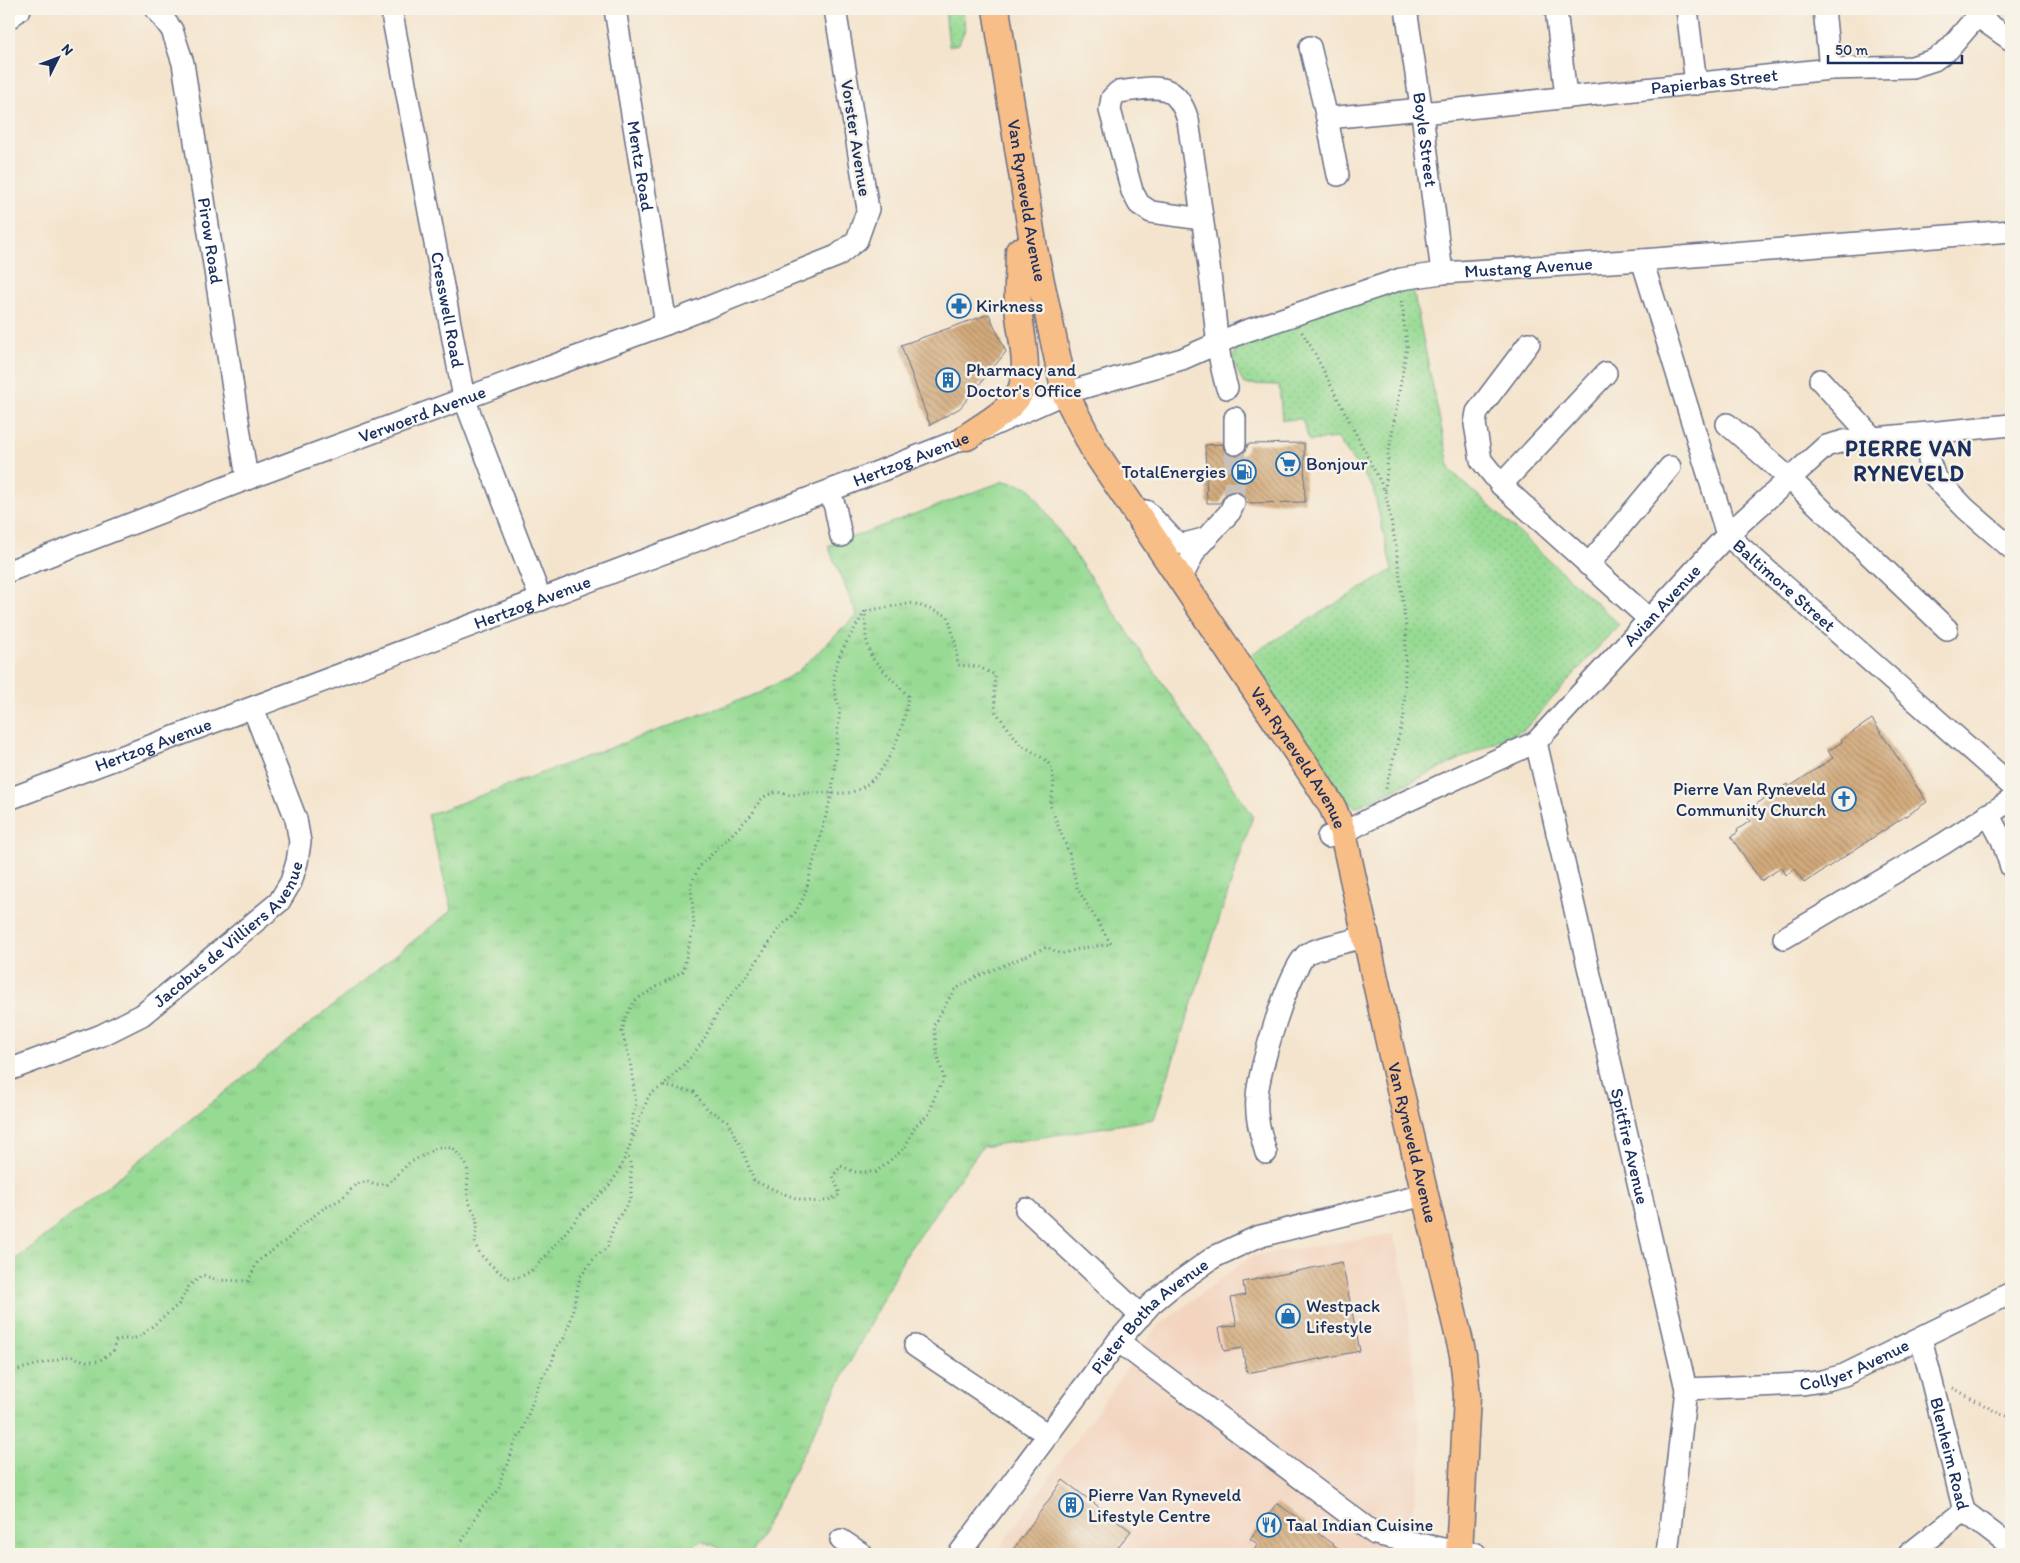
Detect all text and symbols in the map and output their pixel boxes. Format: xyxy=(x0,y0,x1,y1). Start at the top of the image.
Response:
north arrow xyxy=(32,32,82,82)
scale bar xyxy=(1828,32,1961,64)
text: N xyxy=(58,40,77,59)
text: 50 m xyxy=(1835,41,1868,59)
street label: Papierbas Street xyxy=(1650,64,1779,99)
street label: Vorster Avenue xyxy=(836,78,876,198)
street label: Boyle Street xyxy=(1408,91,1442,188)
street label: Van Ryneveld Avenue xyxy=(1003,118,1052,284)
street label: Mentz Road xyxy=(622,119,659,213)
street label: Pirow Road xyxy=(193,196,228,286)
street label: Cresswell Road xyxy=(426,250,469,370)
street label: Mustang Avenue xyxy=(1464,252,1593,283)
pharmacy icon: Kirkness xyxy=(946,293,972,319)
place label: Kirkness xyxy=(976,295,1043,317)
place label: Pharmacy and Doctor's Office xyxy=(966,359,1082,402)
building icon: Pharmacy and Doctor's Office xyxy=(935,367,961,393)
street label: Verwoerd Avenue xyxy=(356,381,489,448)
street label: Hertzog Avenue xyxy=(850,426,972,492)
district label: PIERRE VAN RYNEVELD xyxy=(1845,435,1973,487)
supermarket icon: Bonjour xyxy=(1275,451,1301,477)
place label: Bonjour xyxy=(1306,453,1369,475)
fuel station icon: TotalEnergies xyxy=(1231,459,1257,485)
place label: TotalEnergies xyxy=(1121,461,1226,483)
street label: Baltimore Street xyxy=(1728,534,1840,637)
street label: Avian Avenue xyxy=(1619,560,1706,651)
street label: Hertzog Avenue xyxy=(471,570,594,634)
street label: Van Ryneveld Avenue xyxy=(1245,683,1351,832)
street label: Hertzog Avenue xyxy=(92,713,215,777)
place label: Pierre Van Ryneveld Community Church xyxy=(1673,778,1826,821)
church icon: Pierre Van Ryneveld Community Church xyxy=(1831,786,1857,812)
street label: Jacobus de Villiers Avenue xyxy=(149,858,308,1012)
street label: Van Ryneveld Avenue xyxy=(1383,1060,1442,1225)
street label: Spitfire Avenue xyxy=(1606,1086,1654,1207)
street label: Pieter Botha Avenue xyxy=(1086,1253,1213,1378)
place label: Westpack Lifestyle xyxy=(1306,1295,1380,1338)
shop icon: Westpack Lifestyle xyxy=(1275,1303,1301,1329)
street label: Collyer Avenue xyxy=(1798,1334,1913,1395)
street label: Blenheim Road xyxy=(1925,1395,1974,1512)
place label: Pierre Van Ryneveld Lifestyle Centre xyxy=(1088,1484,1241,1527)
building icon: Pierre Van Ryneveld Lifestyle Centre xyxy=(1058,1492,1084,1518)
restaurant icon: Taal Indian Cuisine xyxy=(1256,1512,1282,1538)
place label: Taal Indian Cuisine xyxy=(1286,1514,1433,1536)

